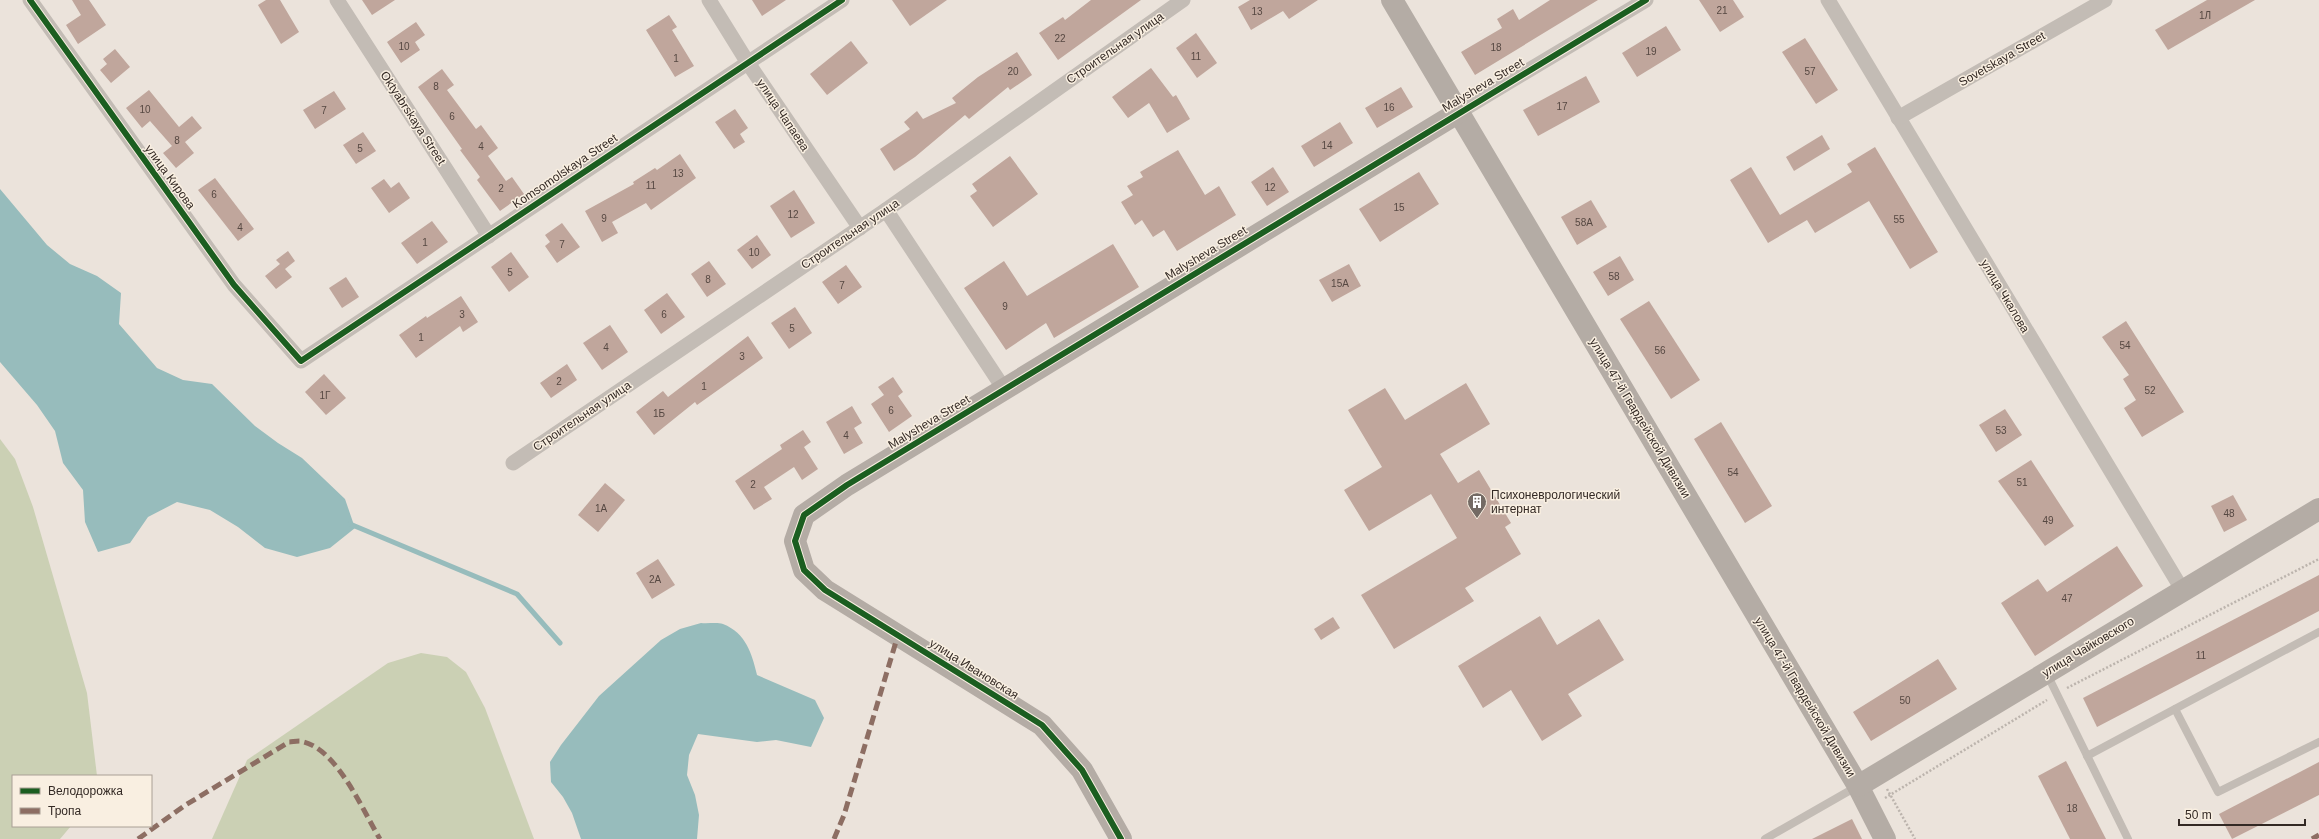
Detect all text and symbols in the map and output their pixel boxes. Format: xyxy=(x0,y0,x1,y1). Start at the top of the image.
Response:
house number: 21 xyxy=(1716,5,1728,16)
house number: 13 xyxy=(1251,6,1263,17)
street label: Строительная улица xyxy=(1064,9,1166,87)
house number: 1Л xyxy=(2199,10,2211,21)
street label: Sovetskaya Street xyxy=(1956,28,2048,89)
house number: 22 xyxy=(1054,33,1066,44)
house number: 10 xyxy=(398,41,410,52)
house number: 18 xyxy=(1490,42,1502,53)
house number: 19 xyxy=(1645,46,1657,57)
house number: 11 xyxy=(1191,51,1202,62)
house number: 1 xyxy=(673,53,679,64)
street label: Malysheva Street xyxy=(1440,55,1527,115)
house number: 20 xyxy=(1007,66,1019,77)
house number: 57 xyxy=(1804,66,1816,77)
street label: Oktyabrskaya Street xyxy=(378,69,449,168)
street label: улица Чапаева xyxy=(754,76,812,154)
house number: 8 xyxy=(433,81,439,92)
house number: 17 xyxy=(1556,101,1568,112)
house number: 16 xyxy=(1383,102,1395,113)
house number: 10 xyxy=(139,104,151,115)
house number: 7 xyxy=(321,105,327,116)
house number: 6 xyxy=(449,111,455,122)
street label: Komsomolskaya Street xyxy=(510,130,621,211)
house number: 8 xyxy=(174,135,180,146)
house number: 14 xyxy=(1321,140,1333,151)
house number: 4 xyxy=(478,141,484,152)
street label: улица Кирова xyxy=(142,142,198,212)
house number: 5 xyxy=(357,143,363,154)
house number: 13 xyxy=(672,168,684,179)
house number: 11 xyxy=(646,180,657,191)
house number: 12 xyxy=(1264,182,1276,193)
house number: 2 xyxy=(498,183,504,194)
house number: 6 xyxy=(211,189,217,200)
street label: Строительная улица xyxy=(798,196,902,272)
house number: 15 xyxy=(1393,202,1405,213)
house number: 12 xyxy=(787,209,799,220)
house number: 9 xyxy=(601,213,607,224)
house number: 55 xyxy=(1893,214,1905,225)
house number: 58А xyxy=(1575,217,1593,228)
house number: 4 xyxy=(237,222,243,233)
street label: Malysheva Street xyxy=(1163,223,1250,283)
house number: 1 xyxy=(422,237,428,248)
house number: 7 xyxy=(559,239,565,250)
house number: 10 xyxy=(748,247,760,258)
street label: улица Чкалова xyxy=(1978,257,2033,336)
house number: 5 xyxy=(507,267,513,278)
house number: 58 xyxy=(1608,271,1620,282)
house number: 8 xyxy=(705,274,711,285)
house number: 15А xyxy=(1331,278,1349,289)
house number: 7 xyxy=(839,280,845,291)
house number: 9 xyxy=(1002,301,1008,312)
house number: 3 xyxy=(459,309,465,320)
house number: 6 xyxy=(661,309,667,320)
house number: 5 xyxy=(789,323,795,334)
house number: 1 xyxy=(418,332,424,343)
street label: улица 47-й Гвардейской Дивизии xyxy=(1587,335,1693,501)
house number: 54 xyxy=(2119,340,2131,351)
house number: 4 xyxy=(603,342,609,353)
house number: 56 xyxy=(1654,345,1666,356)
house number: 3 xyxy=(739,351,745,362)
house number: 2 xyxy=(556,376,562,387)
street label: Строительная улица xyxy=(530,378,634,454)
house number: 1 xyxy=(701,381,707,392)
house number: 52 xyxy=(2144,385,2156,396)
house number: 1Г xyxy=(320,390,331,401)
street label: Malysheva Street xyxy=(886,392,973,452)
house number: 6 xyxy=(888,405,894,416)
house number: 1Б xyxy=(653,408,665,419)
house number: 53 xyxy=(1995,425,2007,436)
house number: 4 xyxy=(843,430,849,441)
house number: 54 xyxy=(1727,467,1739,478)
house number: 51 xyxy=(2016,477,2028,488)
house number: 2 xyxy=(750,479,756,490)
place label: Психоневрологический интернат xyxy=(1491,488,1620,516)
building icon: Психоневрологический интернат xyxy=(1466,491,1488,519)
house number: 1А xyxy=(595,503,607,514)
house number: 48 xyxy=(2223,508,2235,519)
house number: 49 xyxy=(2042,515,2054,526)
house number: 2А xyxy=(649,574,661,585)
house number: 47 xyxy=(2061,593,2073,604)
street label: улица 47-й Гвардейской Дивизии xyxy=(1752,614,1858,780)
street label: улица Чайковского xyxy=(2039,614,2137,680)
street label: улица Ивановская xyxy=(927,636,1021,702)
house number: 11 xyxy=(2196,650,2207,661)
house number: 50 xyxy=(1899,695,1911,706)
legend xyxy=(12,775,152,827)
text: Велодорожка xyxy=(48,784,123,798)
scale bar xyxy=(2179,801,2305,827)
house number: 18 xyxy=(2066,803,2078,814)
text: Тропа xyxy=(48,804,82,818)
text: 50 m xyxy=(2185,808,2212,822)

